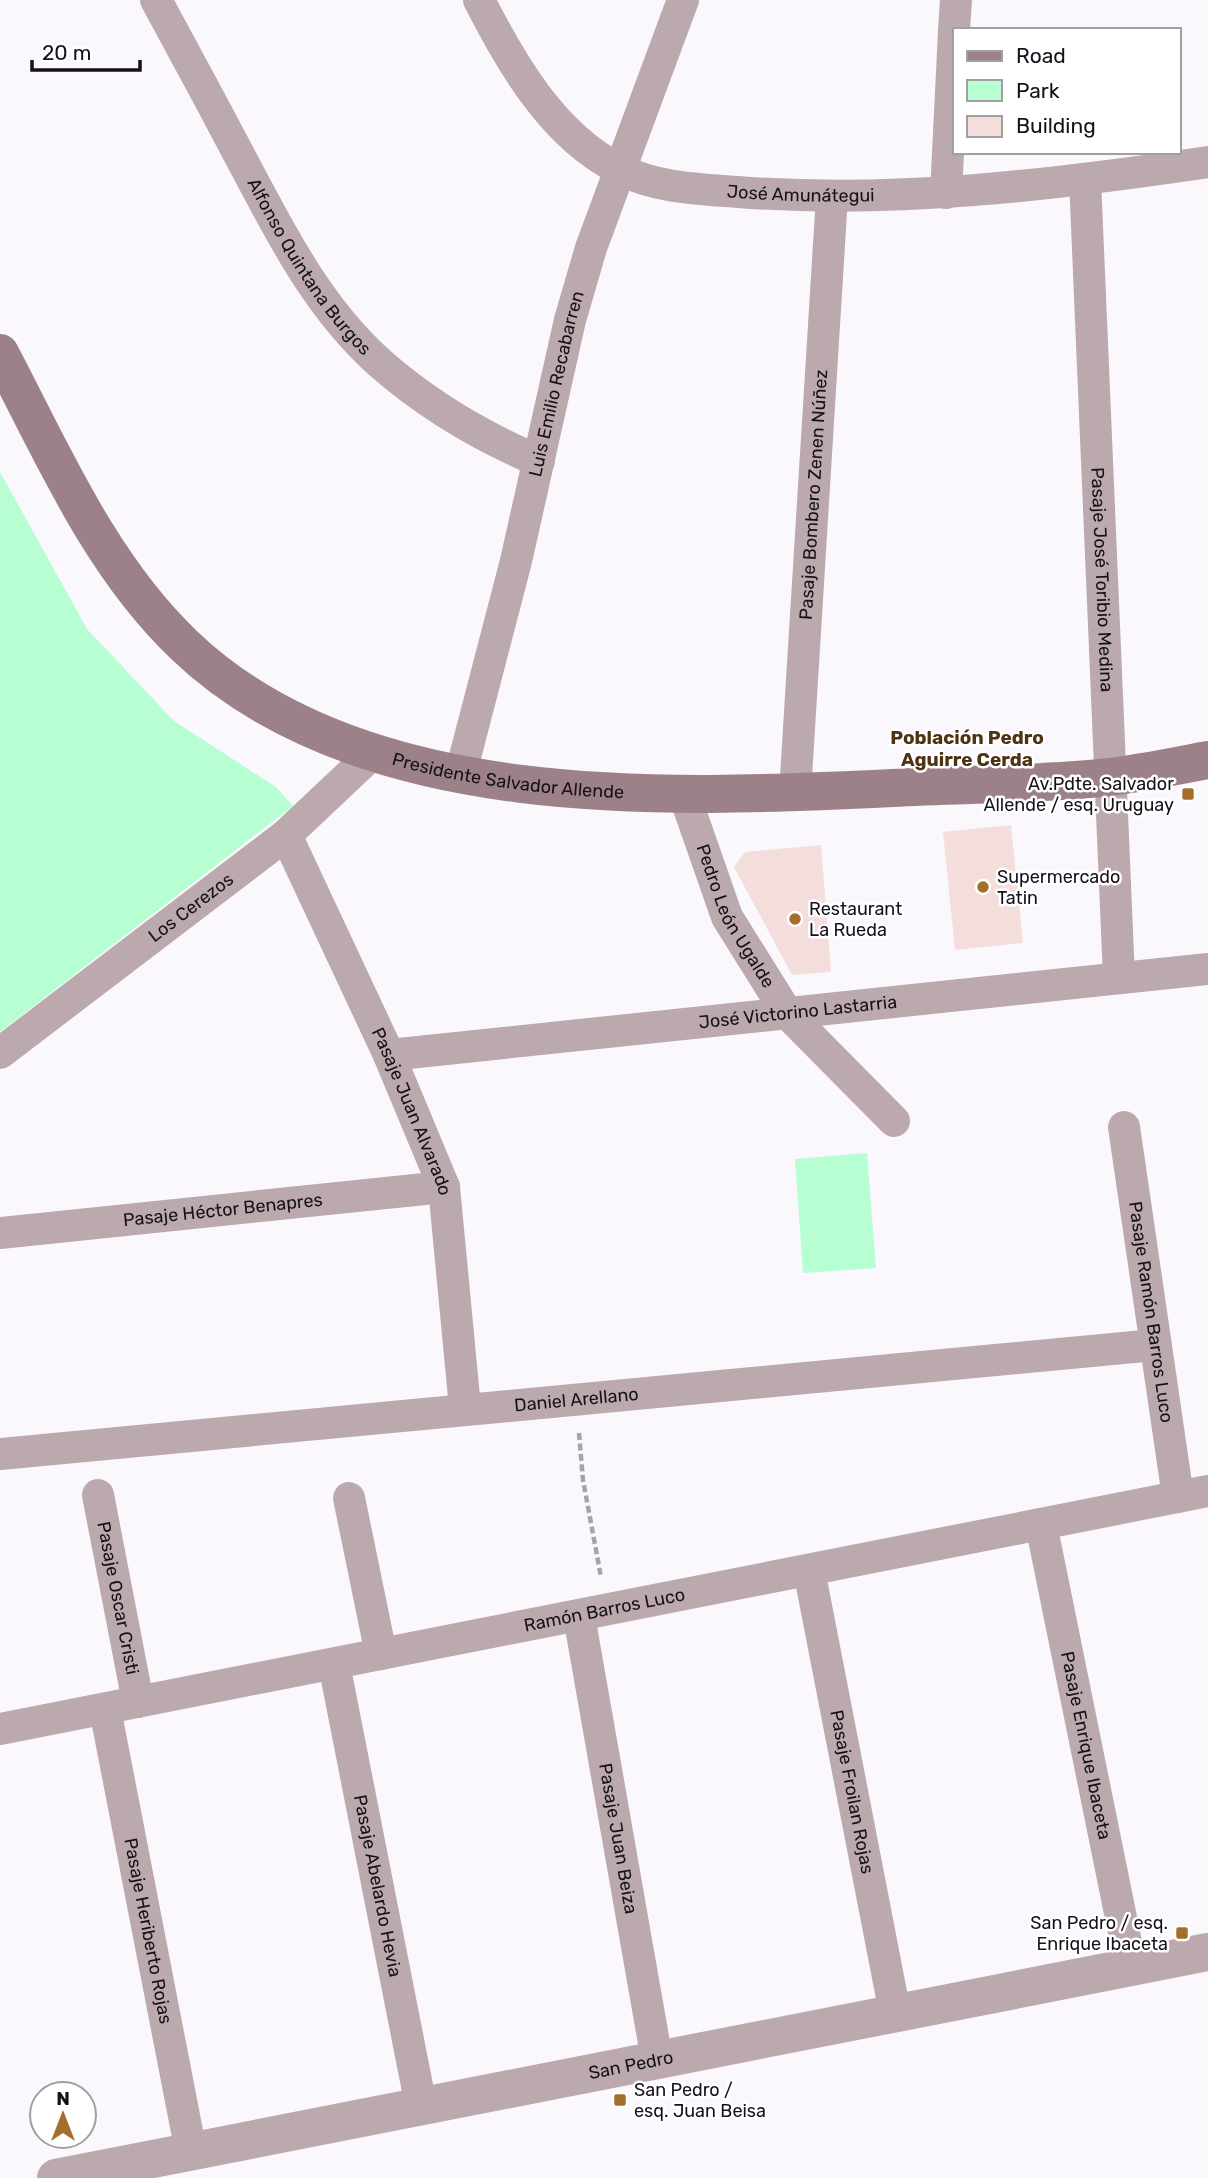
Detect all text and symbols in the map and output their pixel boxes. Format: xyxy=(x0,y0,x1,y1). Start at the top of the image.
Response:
scale bar xyxy=(32,28,140,72)
legend xyxy=(953,28,1180,154)
text: 20 m xyxy=(42,40,91,65)
text: Road xyxy=(1016,43,1066,68)
text: Park xyxy=(1016,78,1060,103)
text: Building xyxy=(1016,113,1096,138)
street label: Alfonso Quintana Burgos xyxy=(242,174,376,360)
street label: José Amunátegui xyxy=(726,180,875,207)
street label: Luis Emilio Recabarren xyxy=(524,288,589,479)
street label: Pasaje Bombero Zenen Núñez xyxy=(795,369,832,620)
street label: Pasaje José Toribio Medina xyxy=(1086,467,1118,693)
district label: Población Pedro Aguirre Cerda xyxy=(890,726,1044,771)
street label: Presidente Salvador Allende xyxy=(390,748,625,803)
place label: Av.Pdte. Salvador Allende / esq. Uruguay xyxy=(983,773,1174,816)
marker: Av.Pdte. Salvador Allende / esq. Uruguay xyxy=(1180,786,1196,802)
street label: Pedro León Ugalde xyxy=(691,841,780,992)
place label: Supermercado Tatin xyxy=(997,866,1120,909)
street label: Los Cerezos xyxy=(144,868,238,947)
marker: Supermercado Tatin xyxy=(975,879,991,895)
place label: Restaurant La Rueda xyxy=(809,898,902,941)
marker: Restaurant La Rueda xyxy=(787,911,803,927)
street label: José Victorino Lastarria xyxy=(697,991,898,1033)
street label: Pasaje Juan Alvarado xyxy=(367,1024,456,1196)
street label: Pasaje Héctor Benapres xyxy=(122,1189,324,1231)
street label: Pasaje Ramón Barros Luco xyxy=(1124,1200,1178,1424)
street label: Daniel Arellano xyxy=(513,1383,640,1416)
street label: Pasaje Oscar Cristi xyxy=(92,1520,143,1677)
street label: Ramón Barros Luco xyxy=(522,1583,687,1637)
street label: Pasaje Enrique Ibaceta xyxy=(1056,1649,1116,1841)
street label: Pasaje Froilan Rojas xyxy=(825,1708,879,1876)
street label: Pasaje Juan Beiza xyxy=(594,1761,642,1916)
street label: Pasaje Abelardo Hevia xyxy=(349,1793,406,1979)
street label: Pasaje Heriberto Rojas xyxy=(119,1836,177,2026)
place label: San Pedro / esq. Enrique Ibaceta xyxy=(1030,1912,1168,1955)
marker: San Pedro / esq. Enrique Ibaceta xyxy=(1174,1925,1190,1941)
street label: San Pedro xyxy=(587,2046,675,2084)
place label: San Pedro / esq. Juan Beisa xyxy=(634,2079,766,2122)
north arrow xyxy=(28,2080,98,2150)
text: N xyxy=(56,2087,70,2110)
marker: San Pedro / esq. Juan Beisa xyxy=(612,2092,628,2108)

